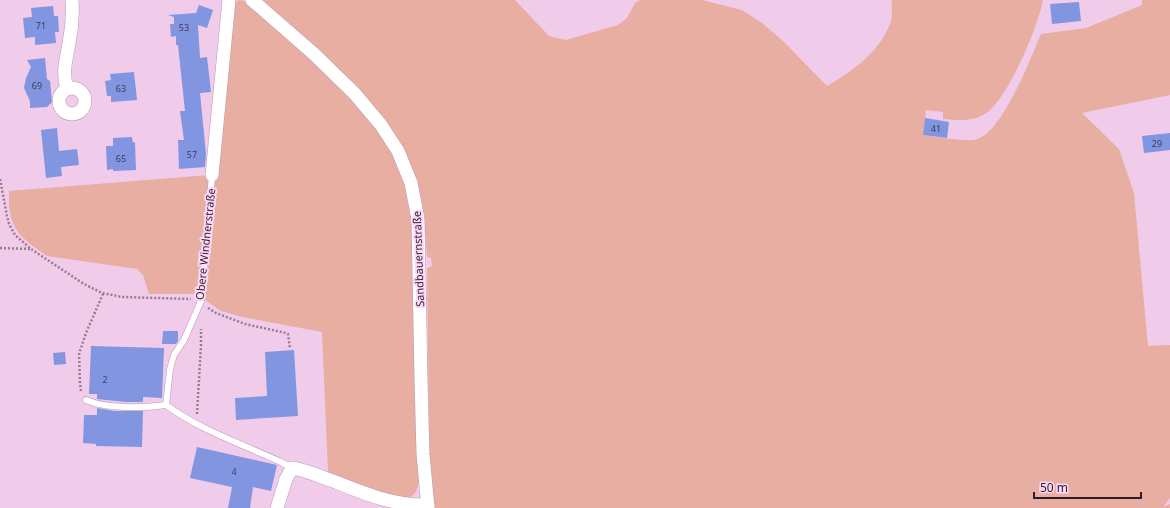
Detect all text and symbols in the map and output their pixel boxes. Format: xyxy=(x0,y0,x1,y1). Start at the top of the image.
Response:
house number: 71 xyxy=(36,19,46,32)
house number: 53 xyxy=(179,21,189,34)
house number: 69 xyxy=(32,79,42,92)
house number: 63 xyxy=(116,82,126,95)
house number: 41 xyxy=(931,122,941,135)
house number: 29 xyxy=(1152,137,1162,150)
house number: 57 xyxy=(187,148,197,161)
house number: 65 xyxy=(116,152,126,165)
street label: Obere Windnerstraße xyxy=(192,188,218,300)
street label: Sandbauernstraße xyxy=(409,211,427,307)
house number: 2 xyxy=(102,373,108,386)
house number: 4 xyxy=(231,465,237,478)
scale bar xyxy=(1034,474,1141,500)
text: 50 m xyxy=(1040,479,1068,496)

